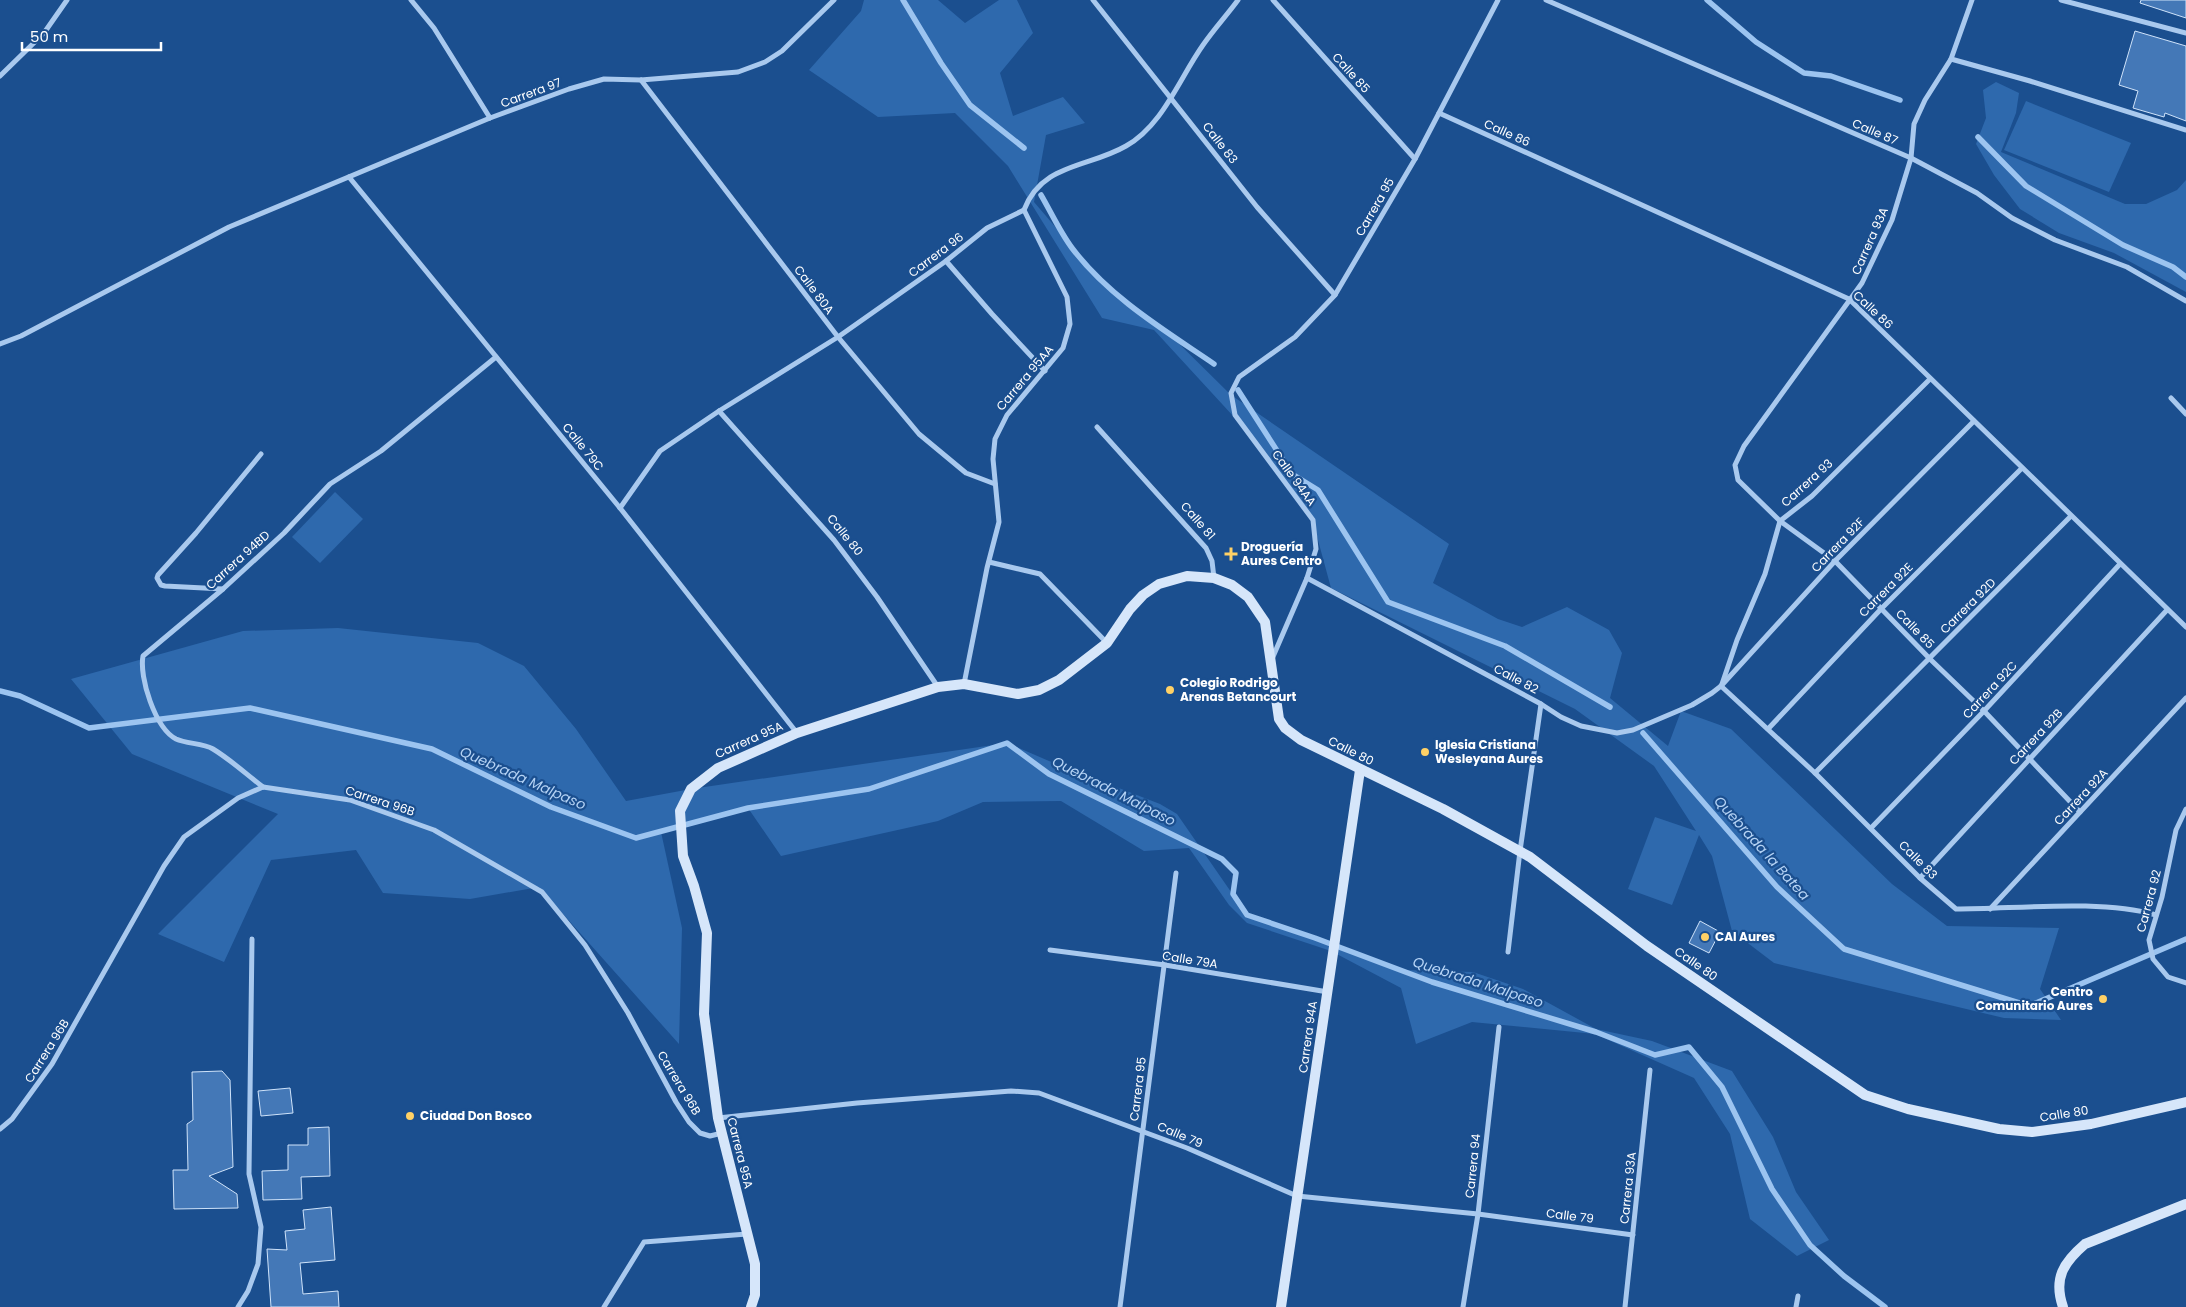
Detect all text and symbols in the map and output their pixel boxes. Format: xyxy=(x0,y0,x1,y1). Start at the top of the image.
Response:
scale bar xyxy=(22,20,161,52)
text: 50 m xyxy=(30,26,68,47)
street label: Calle 85 xyxy=(1329,49,1374,97)
street label: Carrera 97 xyxy=(498,74,564,111)
street label: Calle 87 xyxy=(1850,114,1901,149)
street label: Calle 86 xyxy=(1481,115,1533,150)
street label: Calle 83 xyxy=(1199,118,1242,167)
street label: Carrera 95 xyxy=(1351,174,1398,239)
street label: Carrera 93A xyxy=(1847,204,1892,277)
street label: Carrera 96 xyxy=(905,228,967,281)
street label: Calle 80A xyxy=(790,262,838,318)
street label: Calle 86 xyxy=(1850,287,1897,333)
street label: Carrera 95AA xyxy=(992,341,1057,414)
street label: Calle 79C xyxy=(559,419,608,474)
street label: Calle 94AA xyxy=(1268,446,1320,509)
street label: Carrera 93 xyxy=(1777,455,1836,510)
street label: Calle 81 xyxy=(1177,498,1220,543)
street label: Calle 80 xyxy=(823,510,867,559)
street label: Carrera 92F xyxy=(1807,514,1868,576)
street label: Carrera 94BD xyxy=(202,526,273,593)
place label: Droguería Aures Centro xyxy=(1241,538,1322,569)
marker: Droguería Aures Centro xyxy=(1225,548,1237,560)
street label: Carrera 92E xyxy=(1855,559,1916,620)
street label: Carrera 92D xyxy=(1936,574,1999,637)
street label: Calle 85 xyxy=(1892,605,1939,652)
street label: Carrera 92C xyxy=(1958,657,2021,722)
street label: Calle 82 xyxy=(1491,660,1542,697)
place label: Colegio Rodrigo Arenas Betancourt xyxy=(1180,674,1296,705)
marker: Colegio Rodrigo Arenas Betancourt xyxy=(1164,684,1176,696)
street label: Carrera 92B xyxy=(2005,705,2066,769)
street label: Carrera 95A xyxy=(712,717,785,762)
street label: Calle 80 xyxy=(1326,732,1377,769)
place label: Iglesia Cristiana Wesleyana Aures xyxy=(1435,736,1544,767)
water label: Quebrada Malpaso xyxy=(457,741,589,815)
marker: Iglesia Cristiana Wesleyana Aures xyxy=(1419,746,1431,758)
water label: Quebrada Malpaso xyxy=(1049,751,1179,831)
street label: Carrera 92A xyxy=(2050,764,2111,829)
street label: Carrera 96B xyxy=(343,781,417,820)
water label: Quebrada la Batea xyxy=(1710,791,1815,905)
street label: Calle 83 xyxy=(1895,836,1942,883)
street label: Carrera 92 xyxy=(2132,868,2165,934)
place label: CAI Aures xyxy=(1715,928,1776,945)
marker: CAI Aures xyxy=(1699,931,1711,943)
street label: Calle 80 xyxy=(1671,943,1721,985)
street label: Calle 79A xyxy=(1161,947,1219,972)
water label: Quebrada Malpaso xyxy=(1410,951,1546,1013)
place label: Centro Comunitario Aures xyxy=(1976,983,2093,1014)
marker: Centro Comunitario Aures xyxy=(2097,993,2109,1005)
street label: Carrera 94A xyxy=(1294,1000,1321,1074)
street label: Carrera 96B xyxy=(20,1016,73,1086)
street label: Carrera 96B xyxy=(654,1047,705,1118)
street label: Carrera 95 xyxy=(1125,1056,1150,1122)
street label: Calle 80 xyxy=(2038,1101,2089,1126)
place label: Ciudad Don Bosco xyxy=(420,1107,532,1124)
marker: Ciudad Don Bosco xyxy=(404,1110,416,1122)
street label: Carrera 95A xyxy=(723,1116,758,1190)
street label: Calle 79 xyxy=(1155,1117,1206,1152)
street label: Carrera 94 xyxy=(1461,1132,1484,1199)
street label: Carrera 93A xyxy=(1615,1151,1640,1225)
street label: Calle 79 xyxy=(1545,1204,1595,1227)

